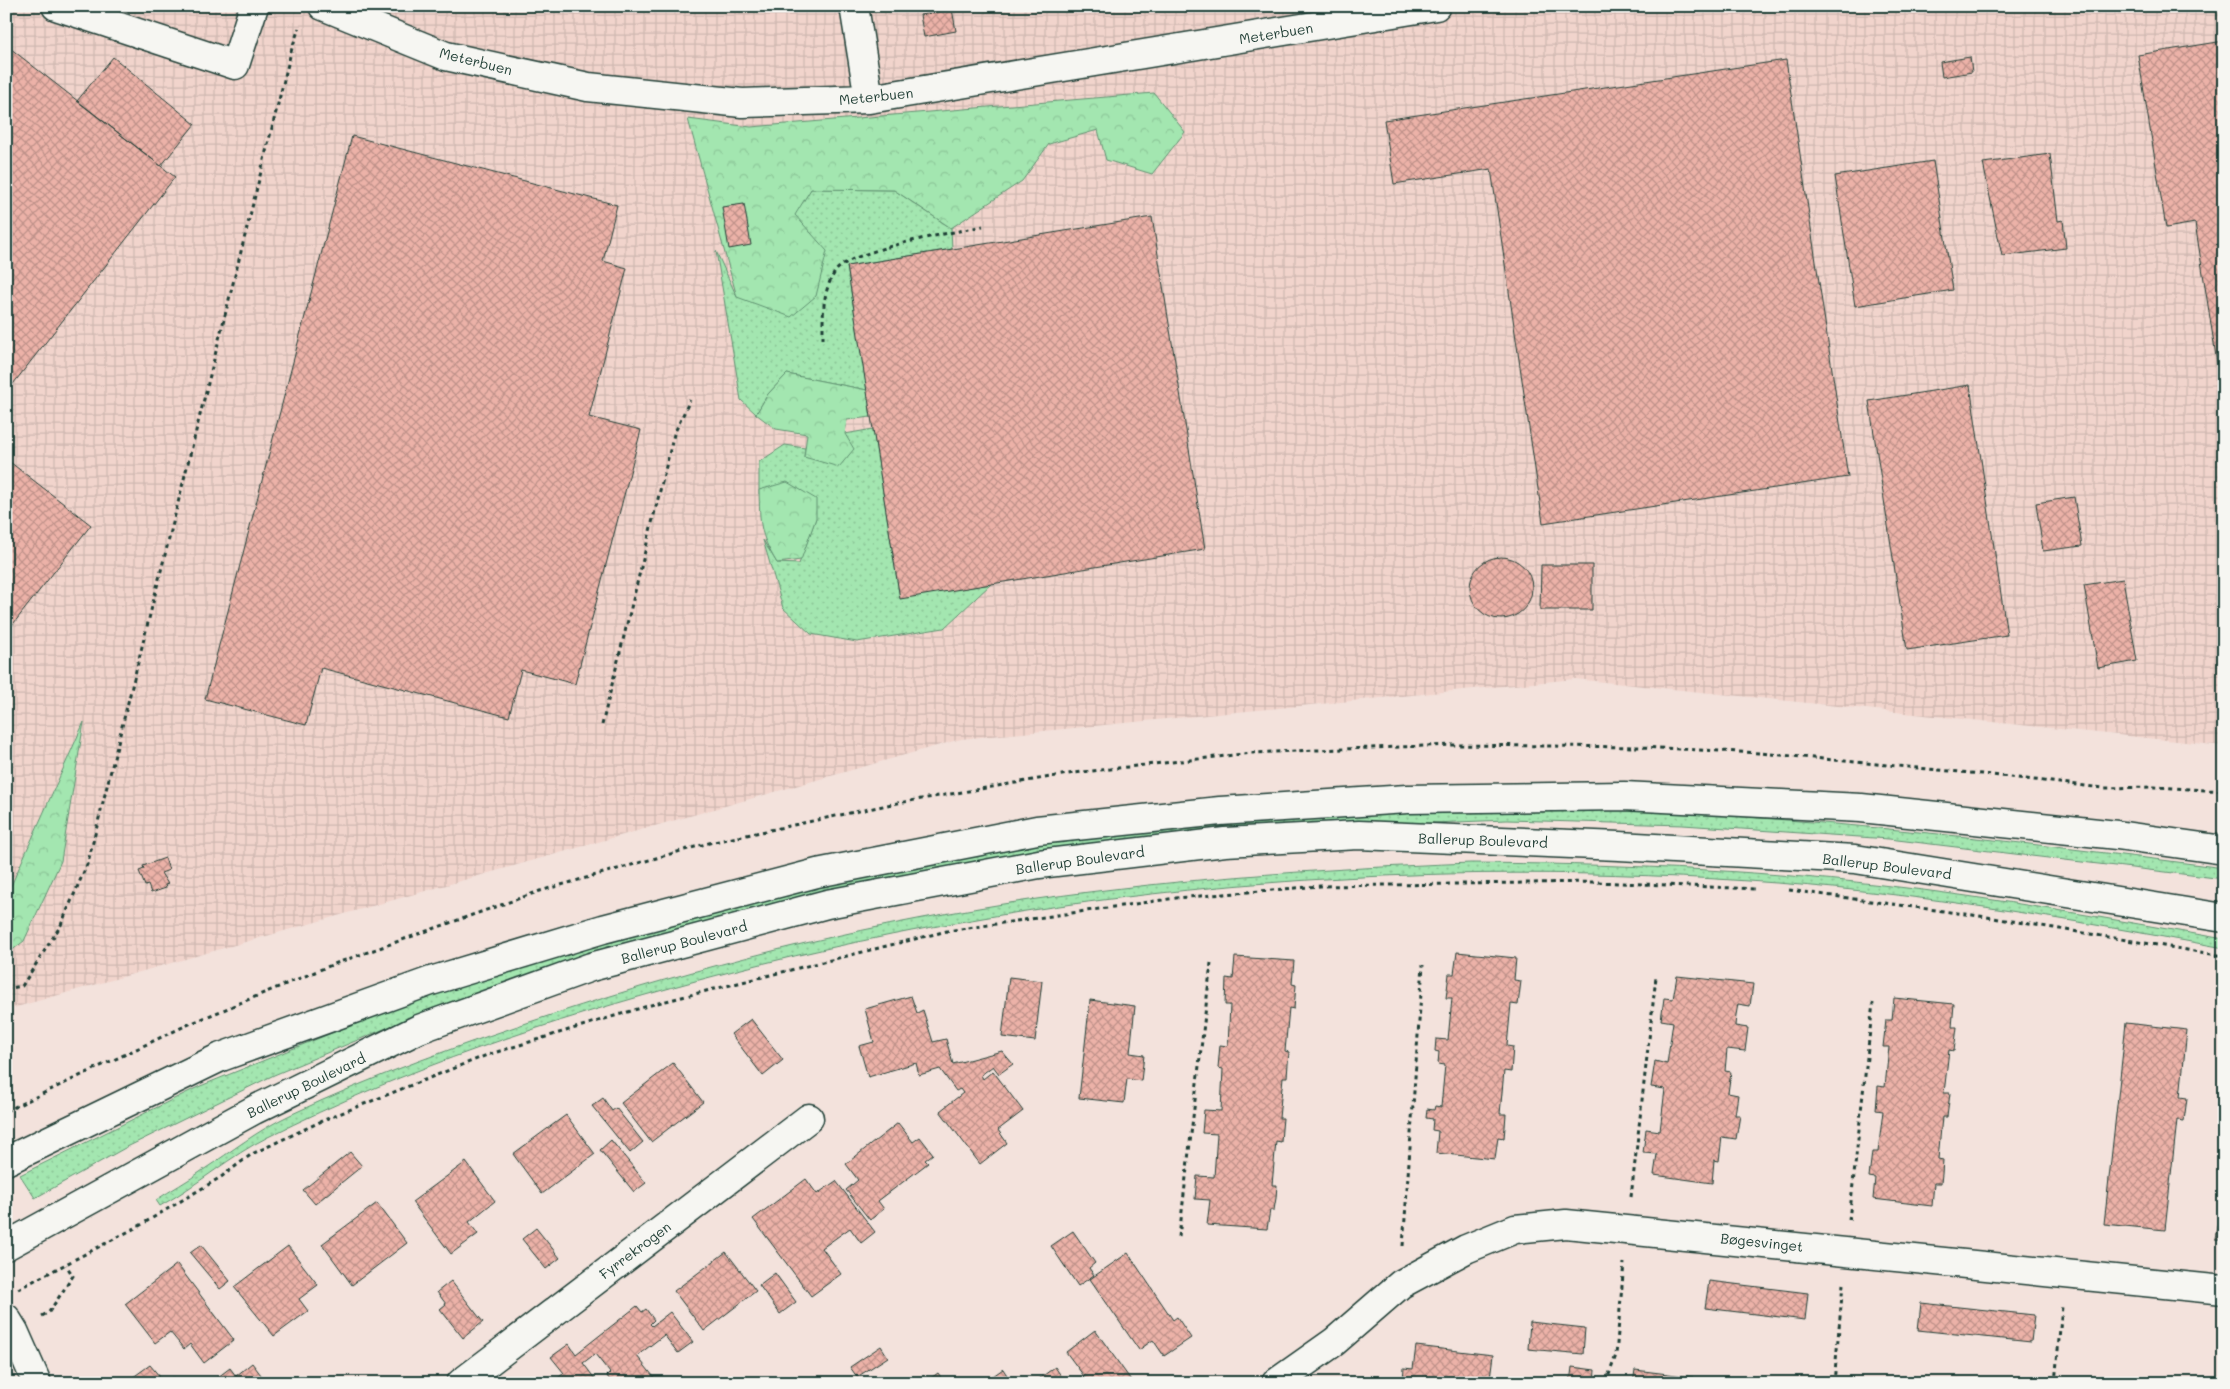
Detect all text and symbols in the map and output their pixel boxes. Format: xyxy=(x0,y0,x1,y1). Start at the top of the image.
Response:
street label: Meterbuen xyxy=(1238,18,1314,48)
street label: Meterbuen xyxy=(437,43,515,79)
street label: Meterbuen xyxy=(838,83,914,109)
street label: Ballerup Boulevard xyxy=(1418,828,1548,852)
street label: Ballerup Boulevard xyxy=(1014,842,1146,878)
street label: Ballerup Boulevard xyxy=(1821,849,1953,883)
street label: Ballerup Boulevard xyxy=(619,916,749,968)
street label: Ballerup Boulevard xyxy=(244,1048,369,1122)
street label: Fyrrekrogen xyxy=(595,1217,675,1283)
street label: Bøgesvinget xyxy=(1720,1228,1804,1256)

